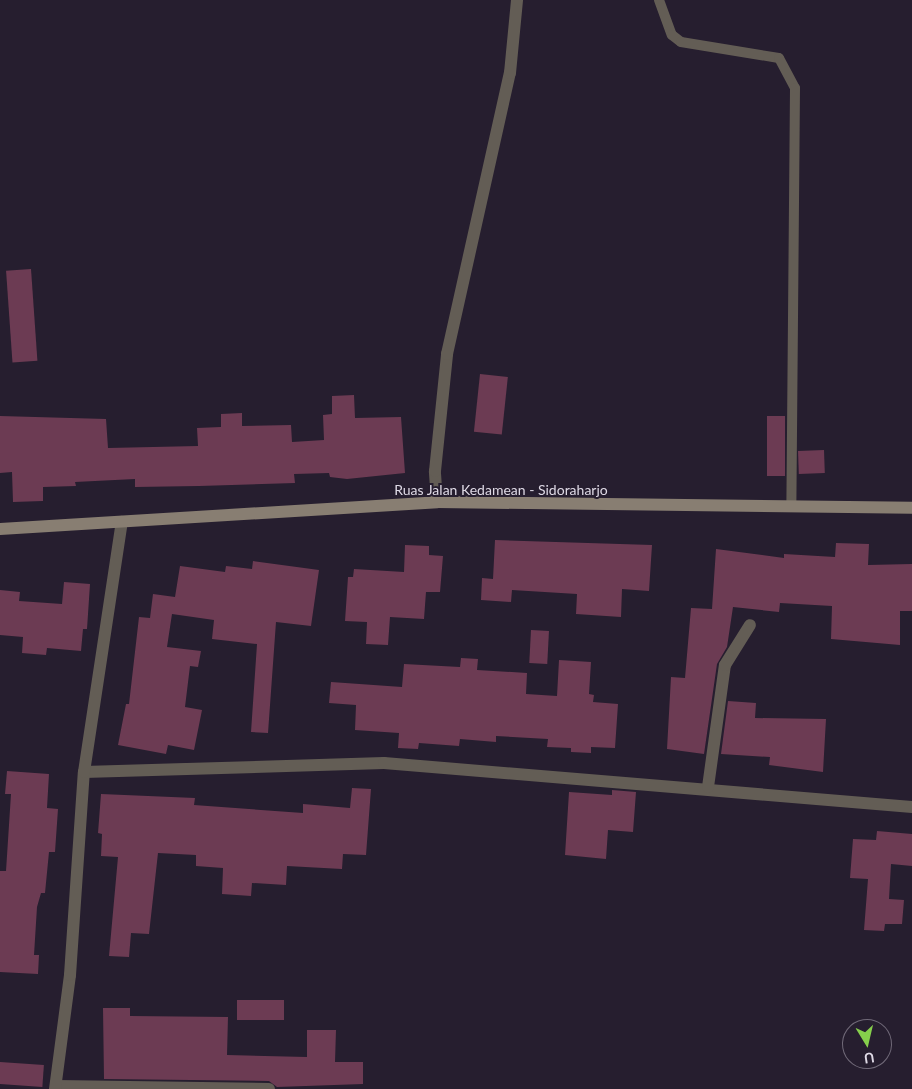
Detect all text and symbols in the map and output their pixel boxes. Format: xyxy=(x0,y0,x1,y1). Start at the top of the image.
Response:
street label: Ruas Jalan Kedamean - Sidoraharjo xyxy=(394,482,608,498)
north arrow xyxy=(842,1019,892,1069)
text: U xyxy=(863,1049,876,1068)

